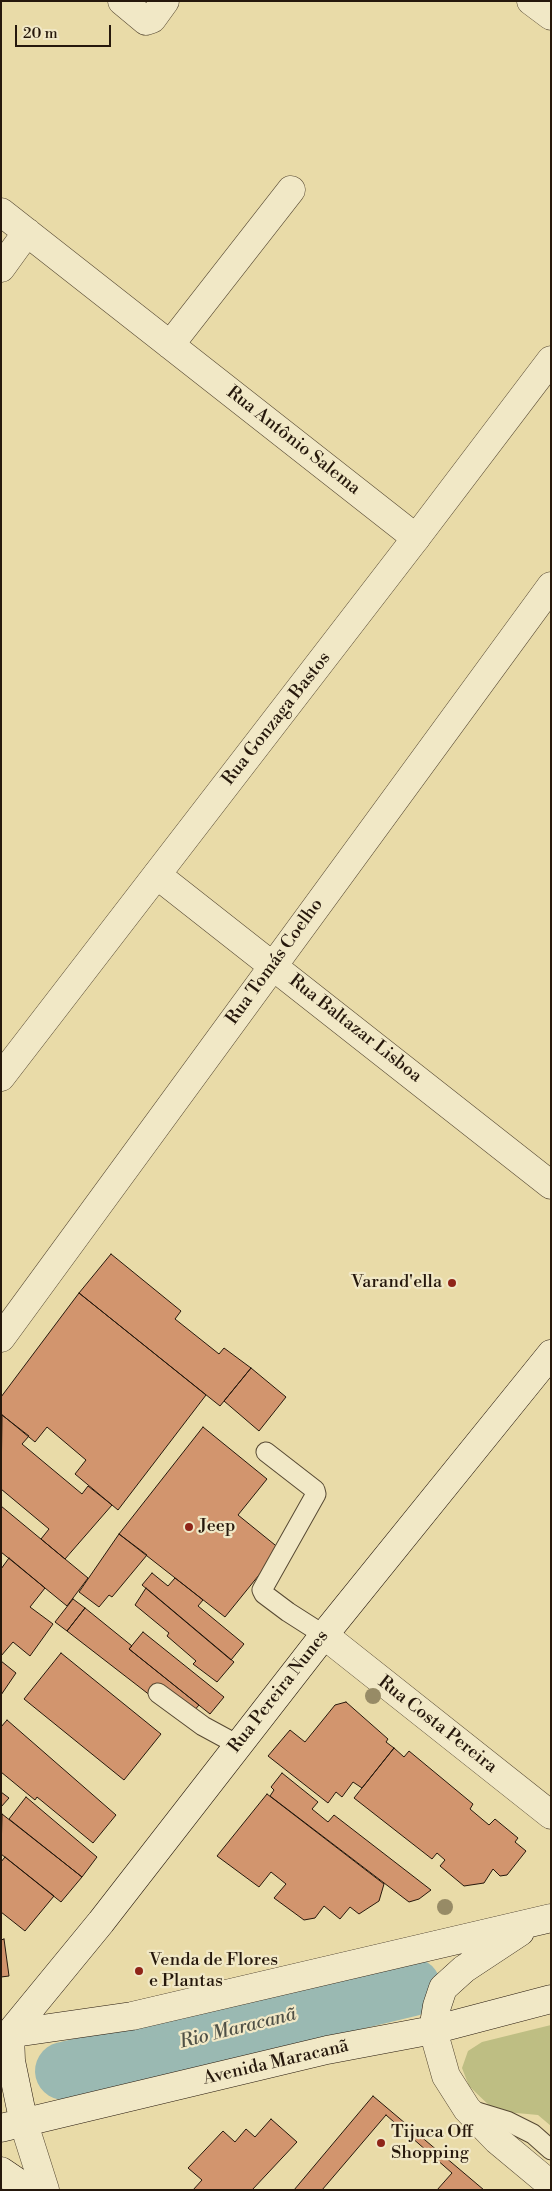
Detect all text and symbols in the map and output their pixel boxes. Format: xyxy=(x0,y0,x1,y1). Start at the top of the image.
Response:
scale bar xyxy=(18,15,114,47)
text: 20 m xyxy=(23,24,58,43)
street label: Rua Antônio Salema xyxy=(222,382,364,500)
street label: Rua Gonzaga Bastos xyxy=(218,648,336,790)
street label: Rua Tomás Coelho xyxy=(222,895,328,1029)
street label: Rua Baltazar Lisboa xyxy=(284,970,426,1088)
place label: Varand'ella xyxy=(351,1272,442,1294)
marker: Varand'ella xyxy=(446,1277,458,1289)
place label: Jeep xyxy=(199,1516,235,1538)
marker: Jeep xyxy=(183,1521,195,1533)
street label: Rua Pereira Nunes xyxy=(224,1626,334,1758)
street label: Rua Costa Pereira xyxy=(373,1672,501,1778)
place label: Venda de Flores e Plantas xyxy=(149,1950,278,1992)
marker: Venda de Flores e Plantas xyxy=(133,1965,145,1977)
water label: Rio Maracanã xyxy=(177,2004,299,2054)
street label: Avenida Maracanã xyxy=(201,2036,351,2090)
place label: Tijuca Off Shopping xyxy=(391,2122,473,2164)
marker: Tijuca Off Shopping xyxy=(375,2137,387,2149)

